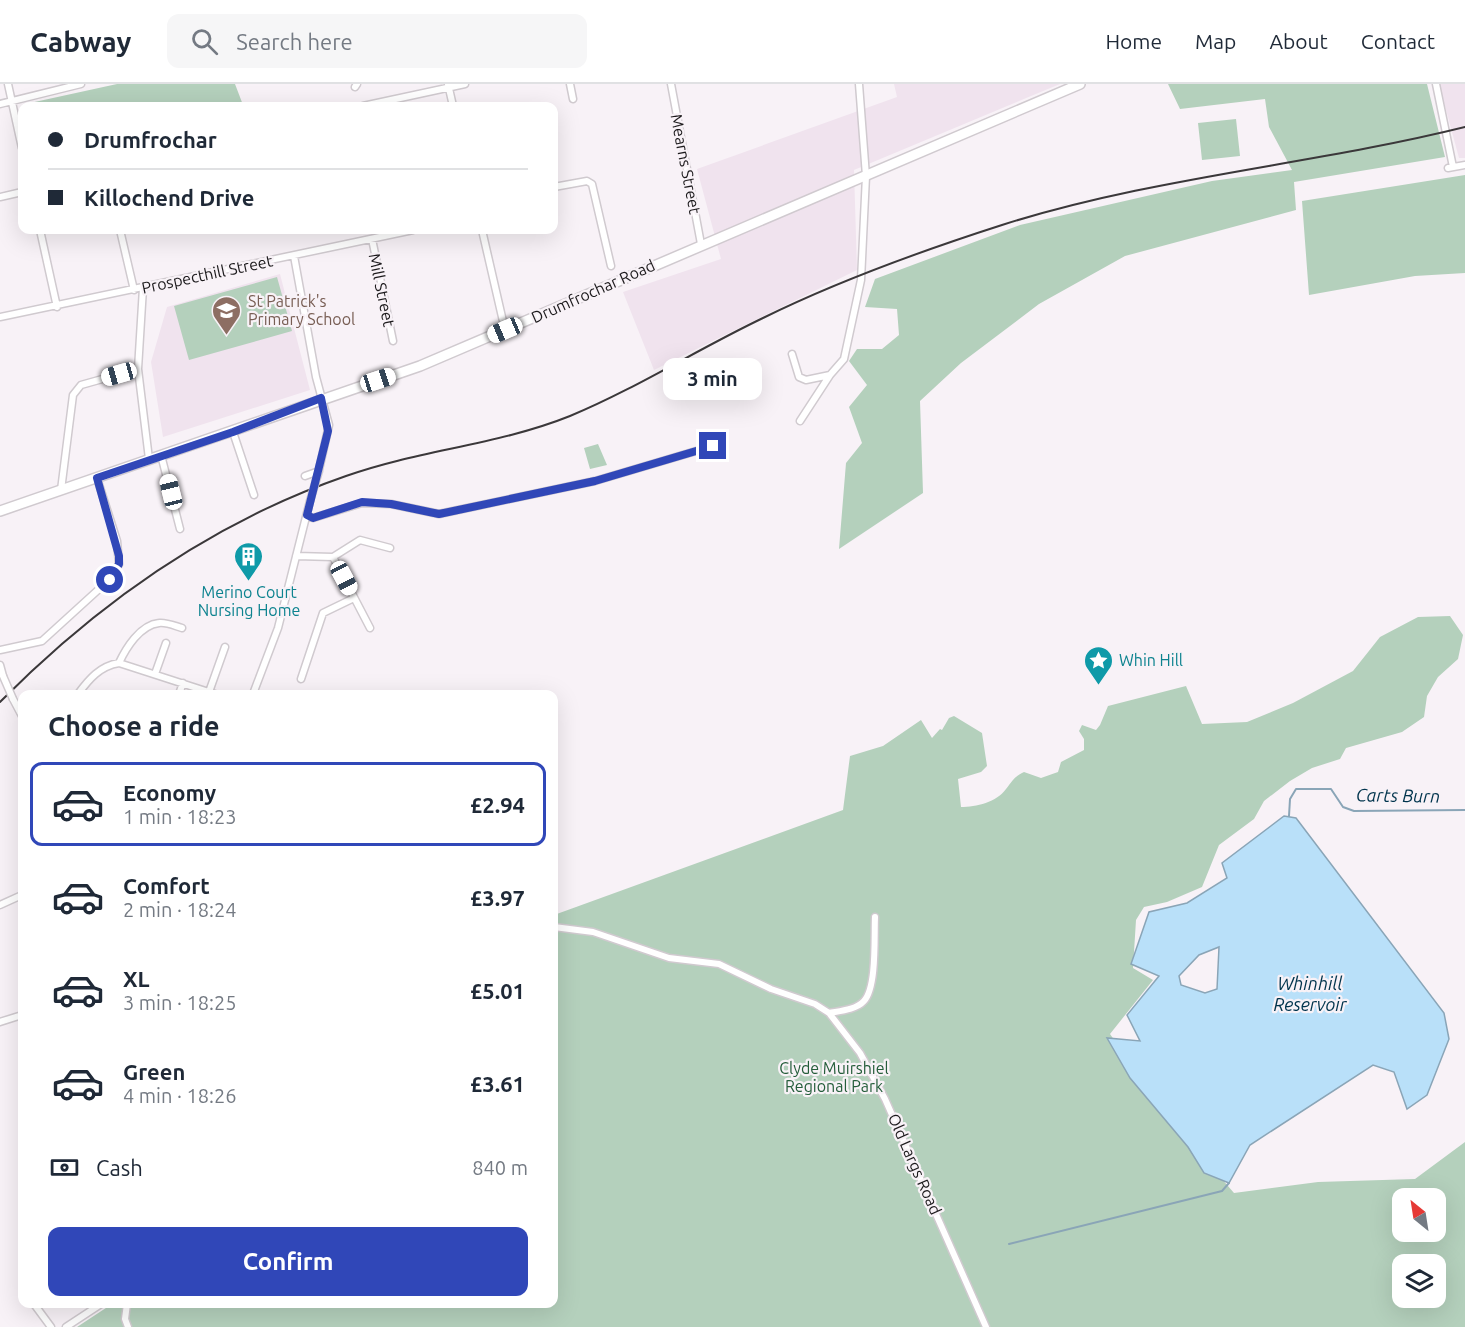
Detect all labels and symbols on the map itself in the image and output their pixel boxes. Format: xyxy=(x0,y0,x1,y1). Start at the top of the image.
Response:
street label: Mearns Street xyxy=(667,112,705,216)
street label: Prospecthill Street xyxy=(140,251,275,297)
street label: Mill Street xyxy=(365,252,399,329)
street label: Drumfrochar Road xyxy=(528,256,658,326)
place label: St Patrick's Primary School xyxy=(248,292,355,328)
school or university icon: St Patrick's Primary School xyxy=(211,294,243,336)
car xyxy=(485,315,525,345)
callout: 3 min xyxy=(664,359,762,401)
car xyxy=(99,360,139,388)
car xyxy=(358,366,398,394)
route end xyxy=(699,432,726,459)
car xyxy=(158,472,184,512)
building icon: Merino Court Nursing Home xyxy=(233,540,265,582)
car xyxy=(328,558,360,598)
route start xyxy=(96,566,123,593)
place label: Merino Court Nursing Home xyxy=(198,583,300,619)
place icon: Whin Hill xyxy=(1082,644,1114,686)
place label: Whin Hill xyxy=(1119,651,1183,669)
water label: Carts Burn xyxy=(1356,784,1440,806)
water label: Whinhill Reservoir xyxy=(1273,973,1348,1014)
park label: Clyde Muirshiel Regional Park xyxy=(779,1059,889,1095)
street label: Old Largs Road xyxy=(885,1111,945,1217)
north arrow xyxy=(1392,1188,1446,1242)

